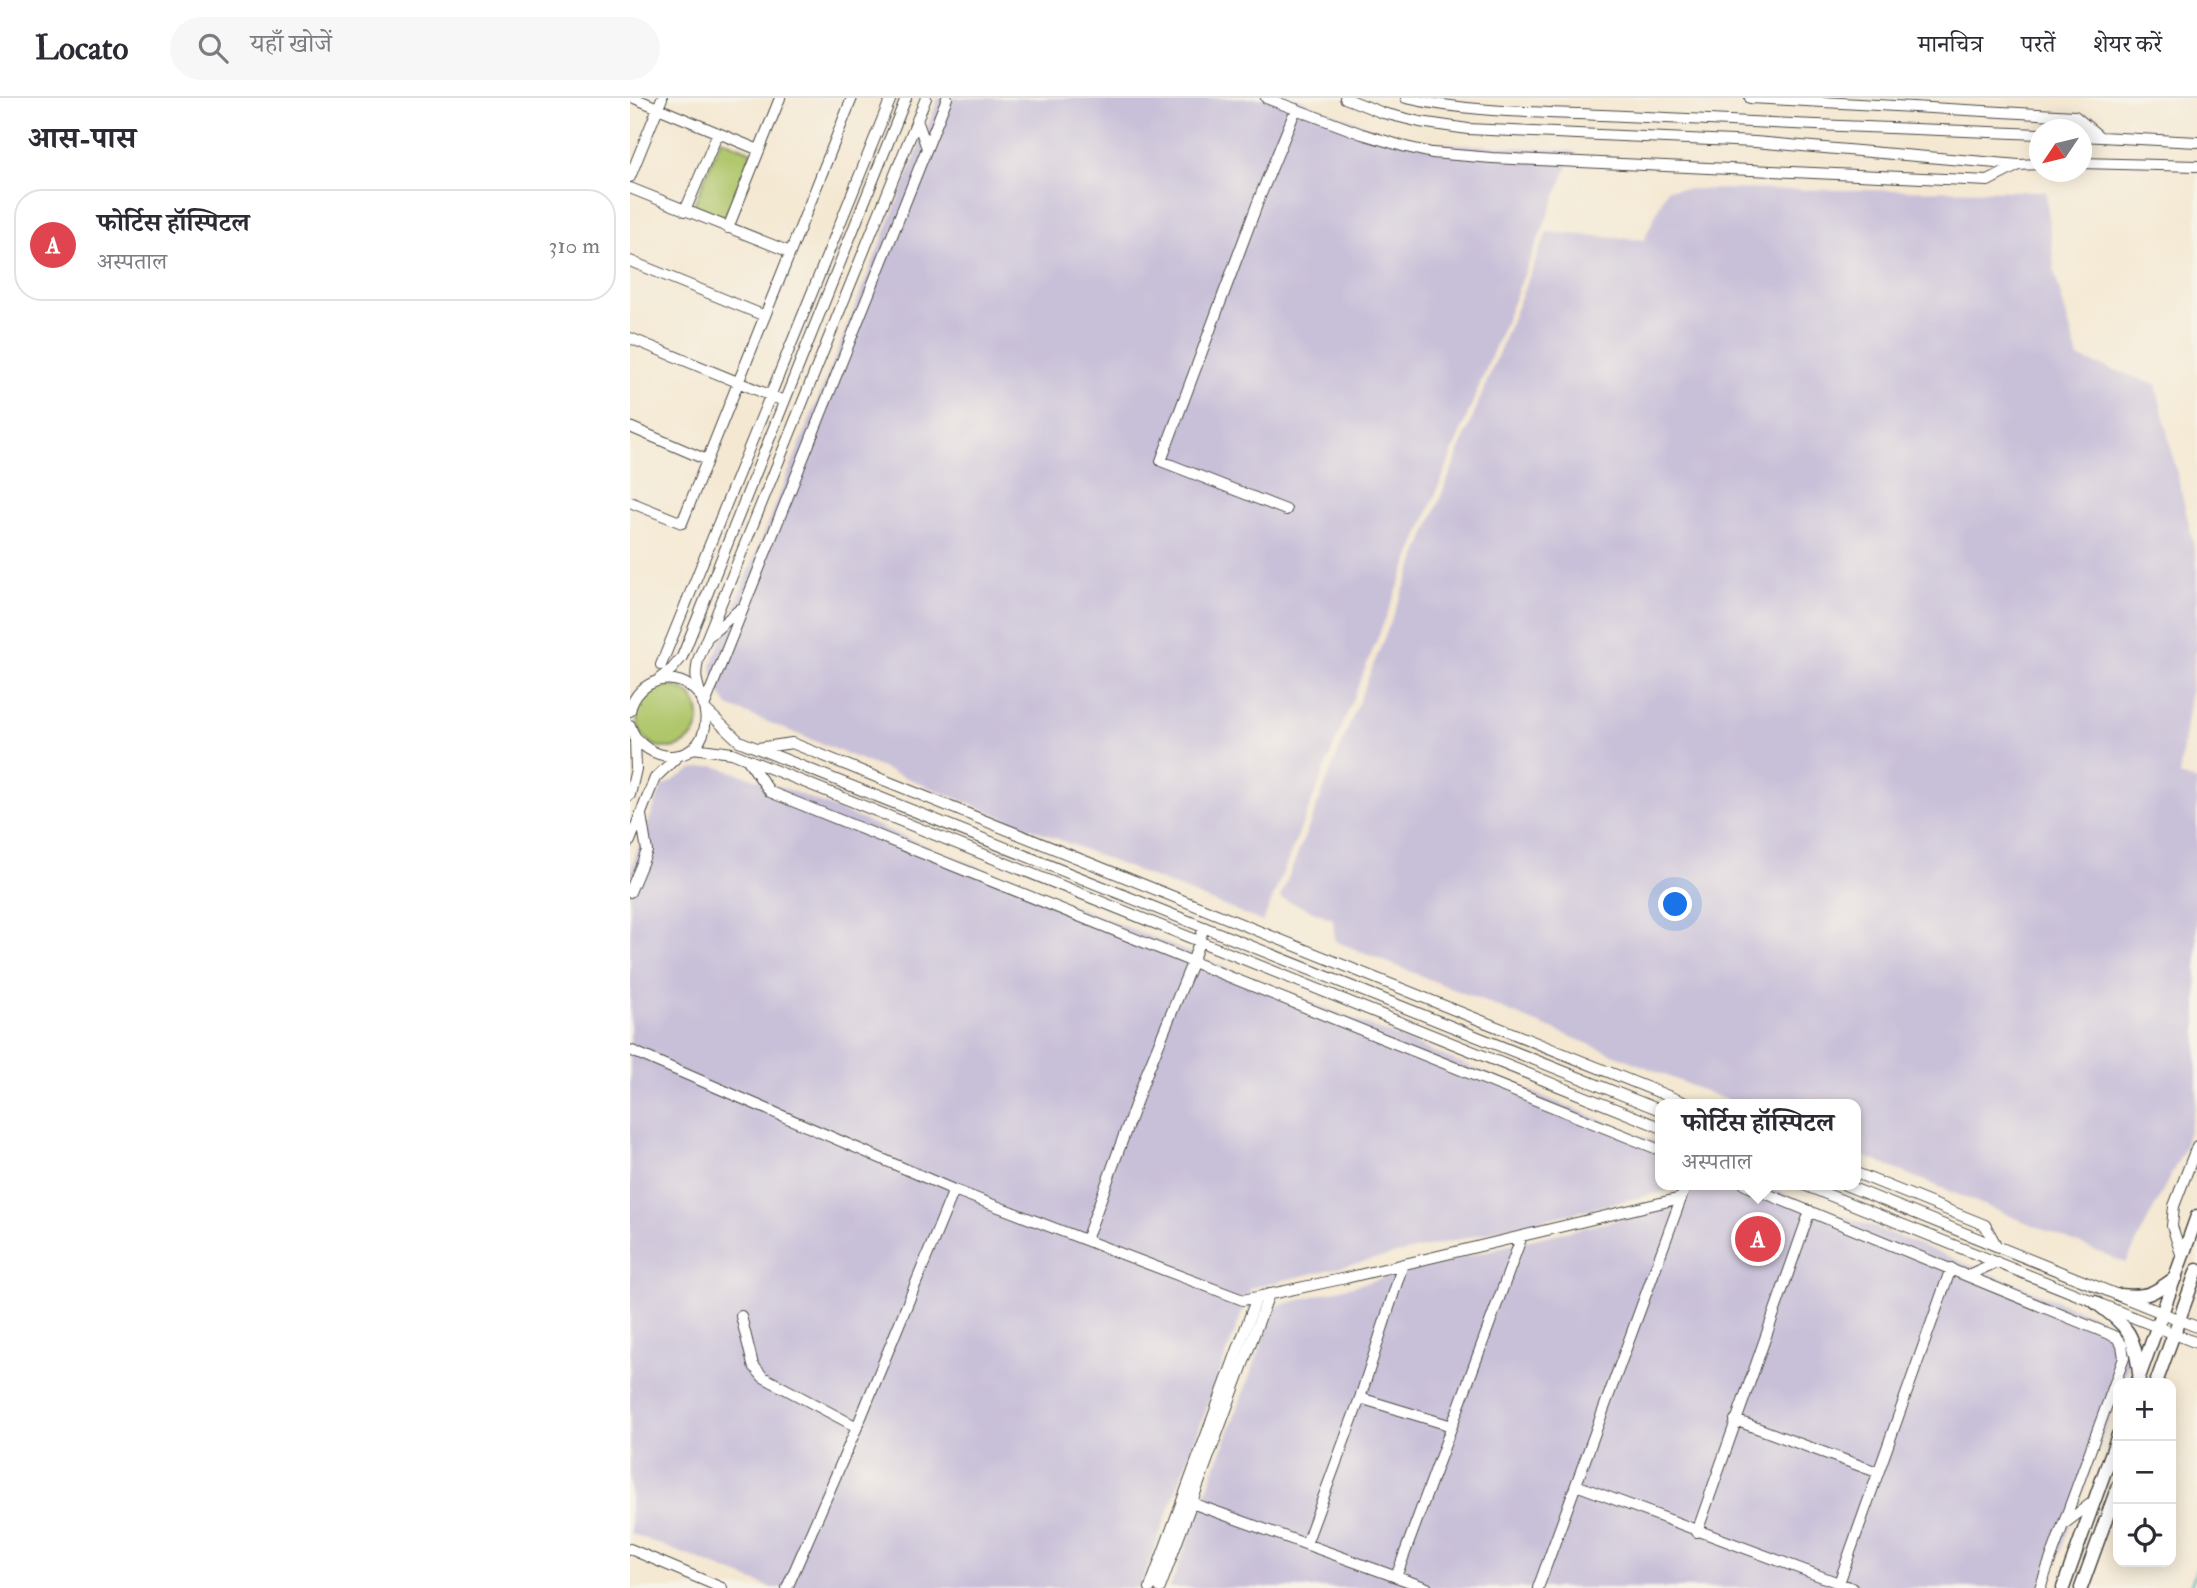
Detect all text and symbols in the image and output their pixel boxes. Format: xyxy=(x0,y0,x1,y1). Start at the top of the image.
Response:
search box xyxy=(170,17,660,80)
text: Locato xyxy=(35,28,128,69)
text: यहाँ खोजें xyxy=(250,28,332,60)
icon: search xyxy=(194,29,232,67)
text: मानचित्र xyxy=(1918,29,1983,60)
text: परतें xyxy=(2021,29,2055,60)
text: शेयर करें xyxy=(2093,29,2162,60)
north arrow xyxy=(2029,119,2092,182)
text: आस-पास xyxy=(28,120,136,157)
text: फोर्टिस हॉस्पिटल xyxy=(97,207,250,239)
text: A xyxy=(46,231,60,260)
text: 310 m xyxy=(549,231,600,260)
text: अस्पताल xyxy=(97,247,167,276)
your location xyxy=(1658,887,1692,921)
popup xyxy=(1655,1099,1861,1190)
text: फोर्टिस हॉस्पिटल xyxy=(1682,1107,1834,1139)
text: अस्पताल xyxy=(1682,1147,1752,1176)
pin: A xyxy=(1735,1213,1781,1265)
map controls xyxy=(2113,1378,2176,1567)
button: + xyxy=(2113,1378,2176,1441)
button: − xyxy=(2113,1441,2176,1504)
button: locate xyxy=(2113,1504,2176,1567)

